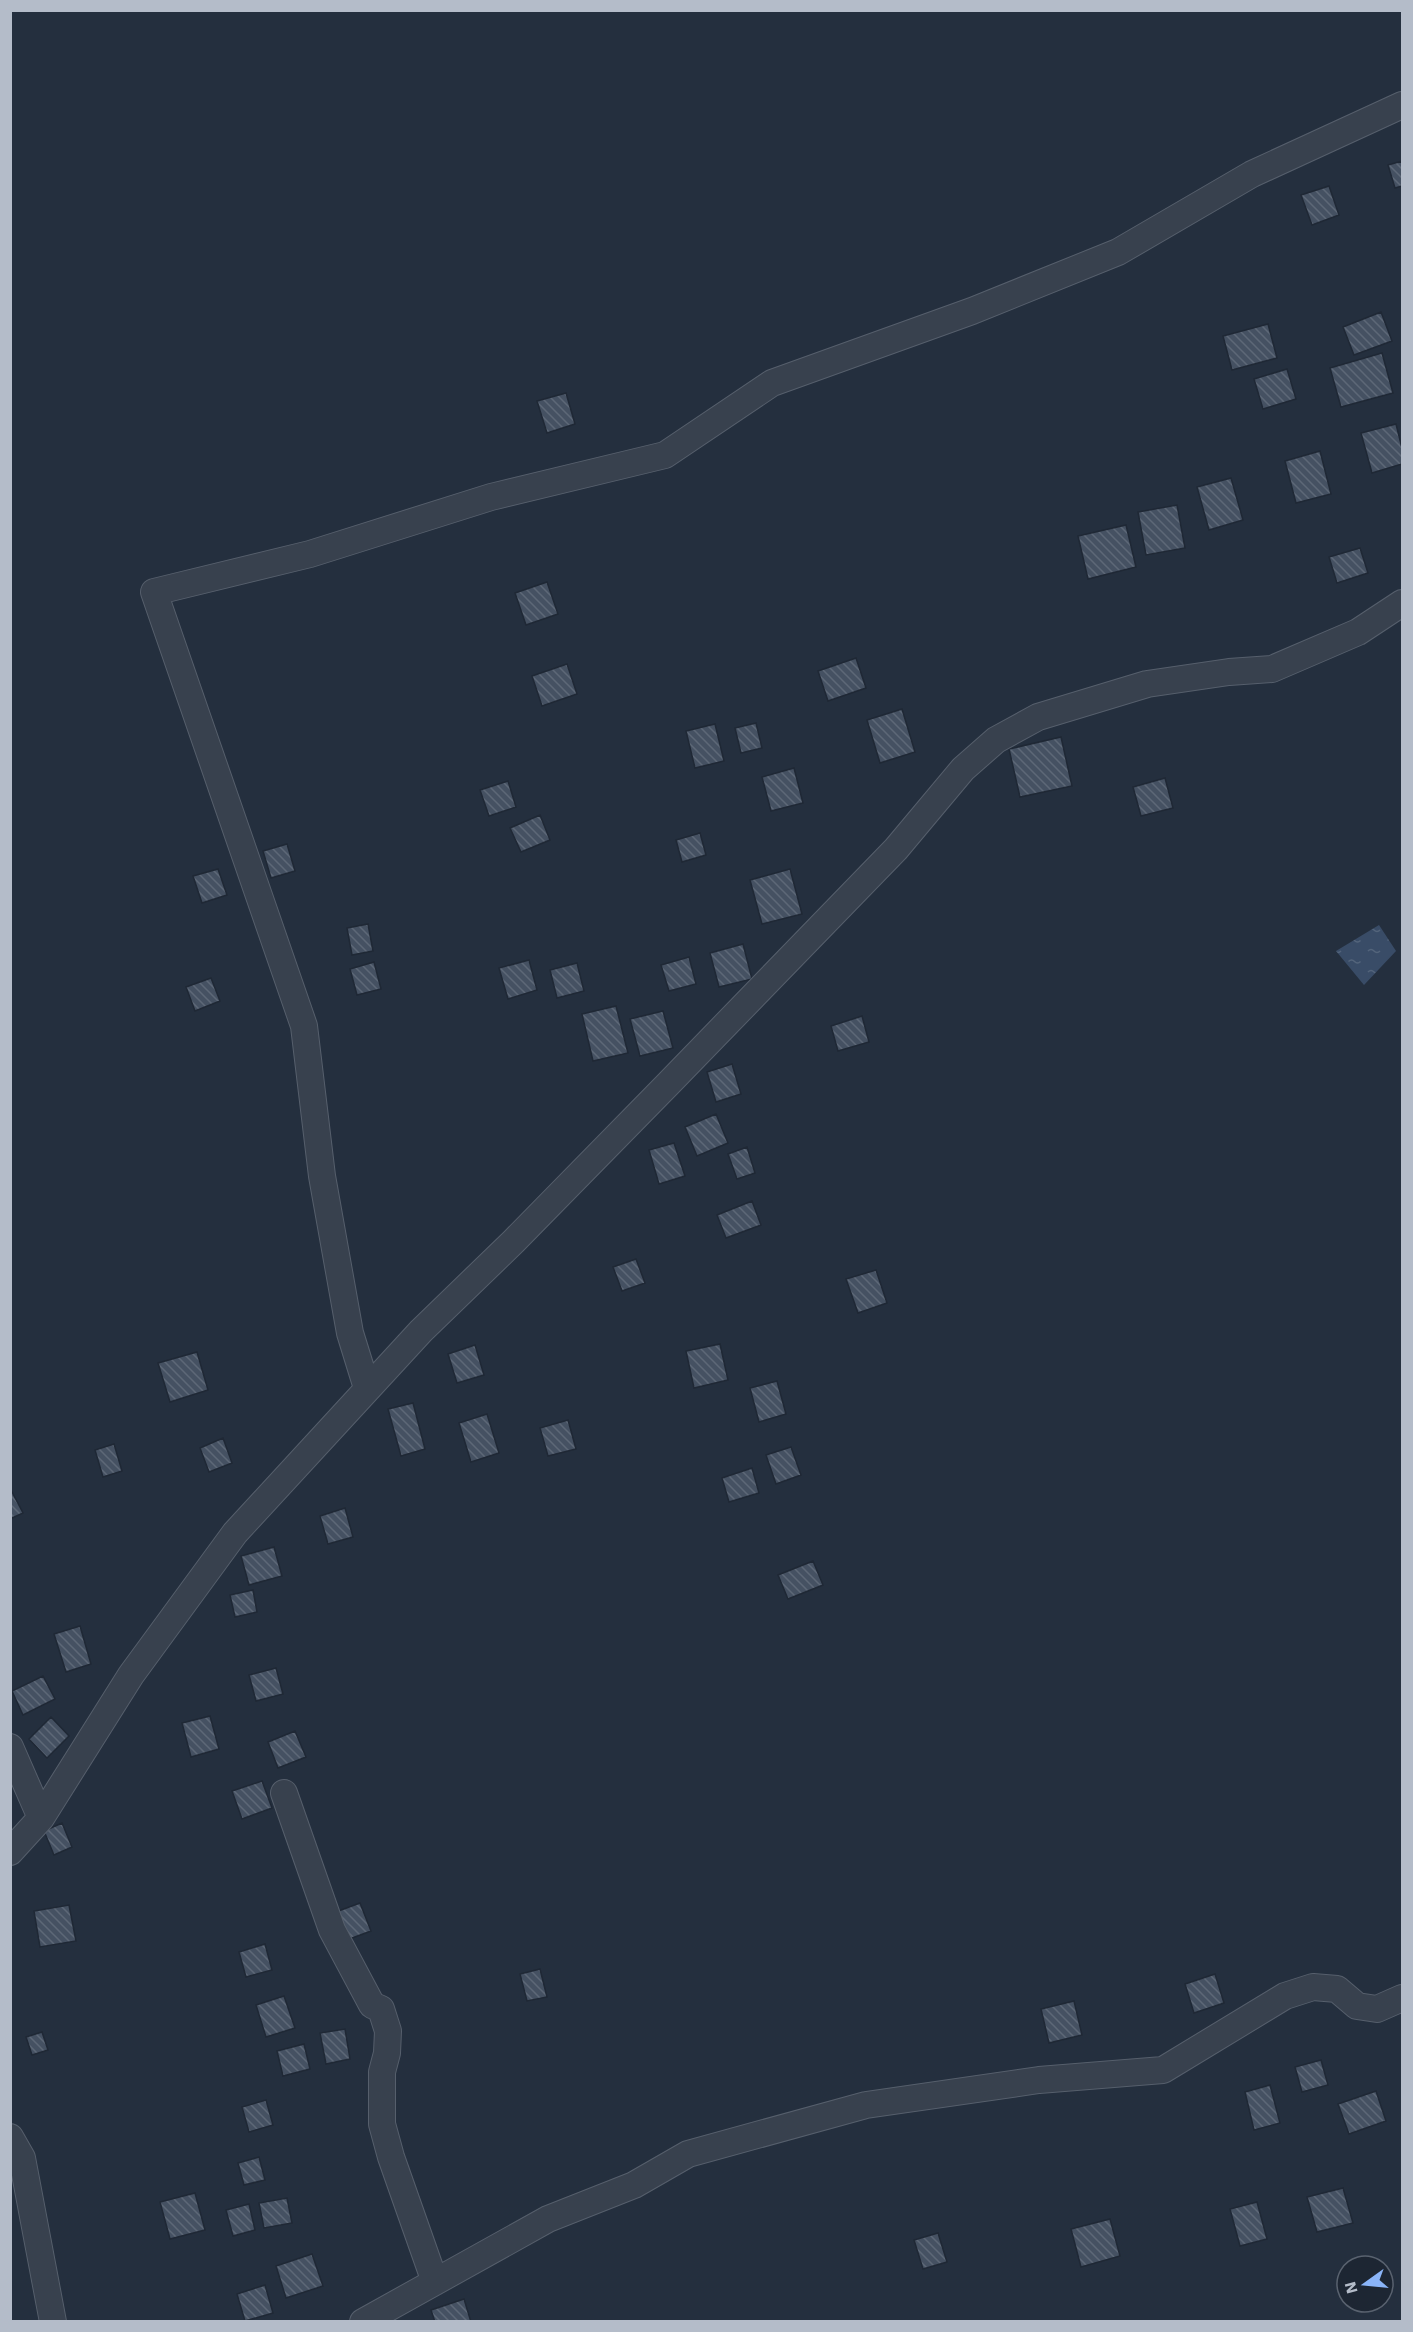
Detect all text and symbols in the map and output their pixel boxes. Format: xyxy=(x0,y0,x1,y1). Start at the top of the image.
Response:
north arrow xyxy=(1335,2254,1395,2314)
text: N xyxy=(1340,2280,1362,2296)

